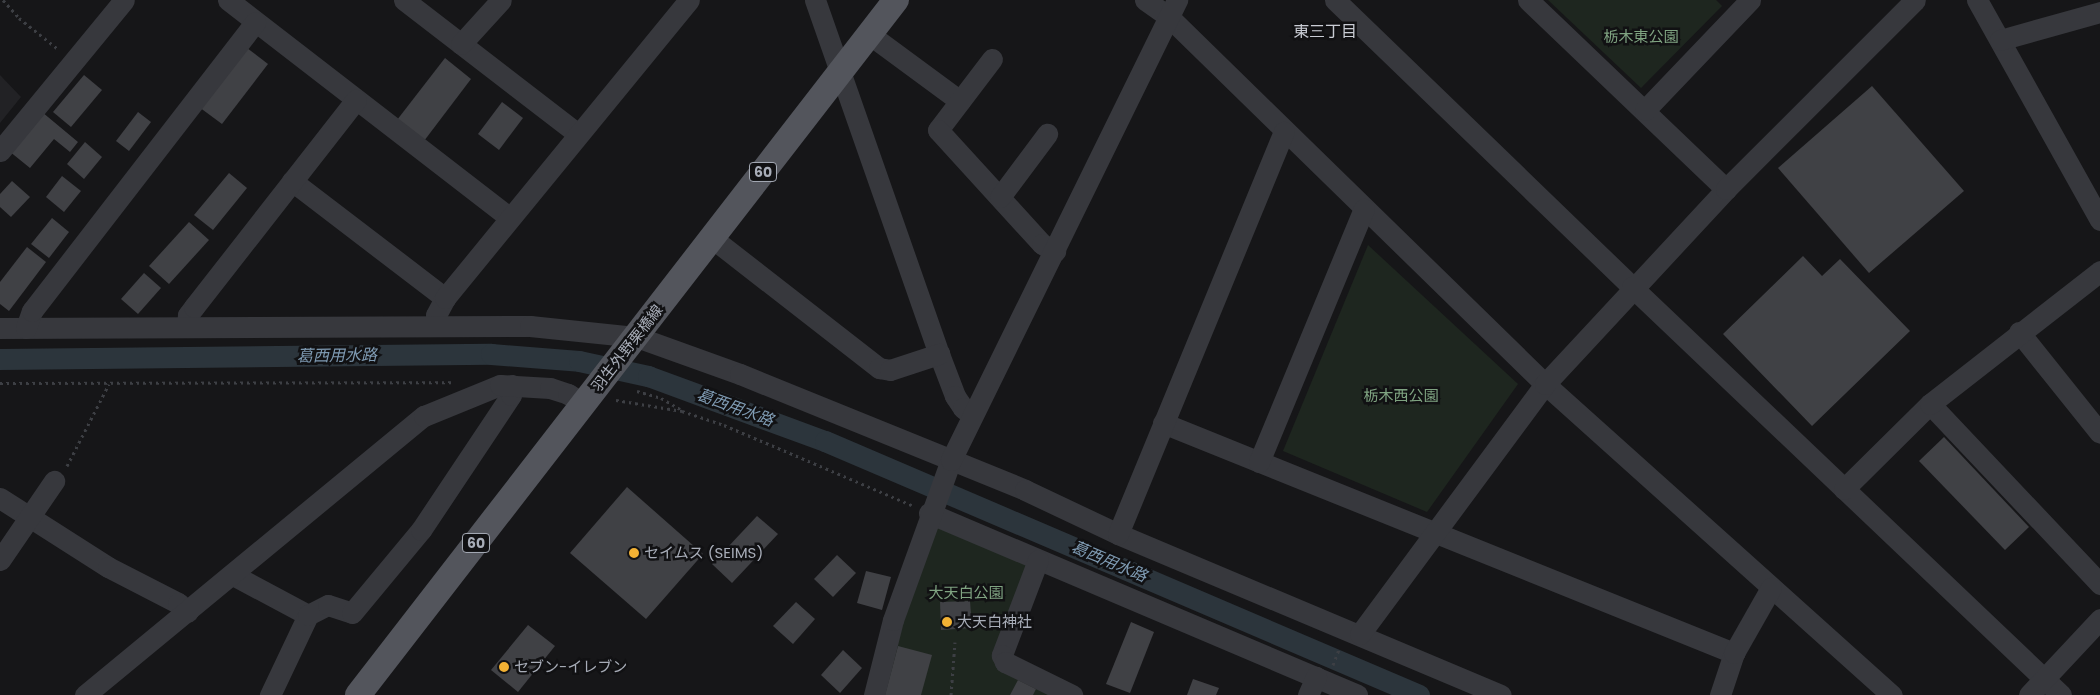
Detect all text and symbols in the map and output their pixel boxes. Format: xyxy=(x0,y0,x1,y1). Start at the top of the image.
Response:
district label: 東三丁目 xyxy=(1293,22,1357,42)
park label: 栃木東公園 xyxy=(1604,28,1678,46)
road number: 60 xyxy=(748,160,778,183)
street label: 羽生外野栗橋線 xyxy=(588,301,666,395)
water label: 葛西用水路 xyxy=(297,346,377,366)
water label: 葛西用水路 xyxy=(694,385,776,431)
park label: 栃木西公園 xyxy=(1364,387,1438,405)
road number: 60 xyxy=(461,532,491,554)
water label: 葛西用水路 xyxy=(1068,538,1150,586)
place label: セイムス (SEIMS) xyxy=(644,544,764,562)
marker: セイムス (SEIMS) xyxy=(628,547,640,559)
park label: 大天白公園 xyxy=(929,584,1003,602)
place label: 大天白神社 xyxy=(957,613,1032,631)
marker: 大天白神社 xyxy=(941,616,953,628)
place label: セブン-イレブン xyxy=(514,658,627,676)
marker: セブン-イレブン xyxy=(498,661,510,673)

